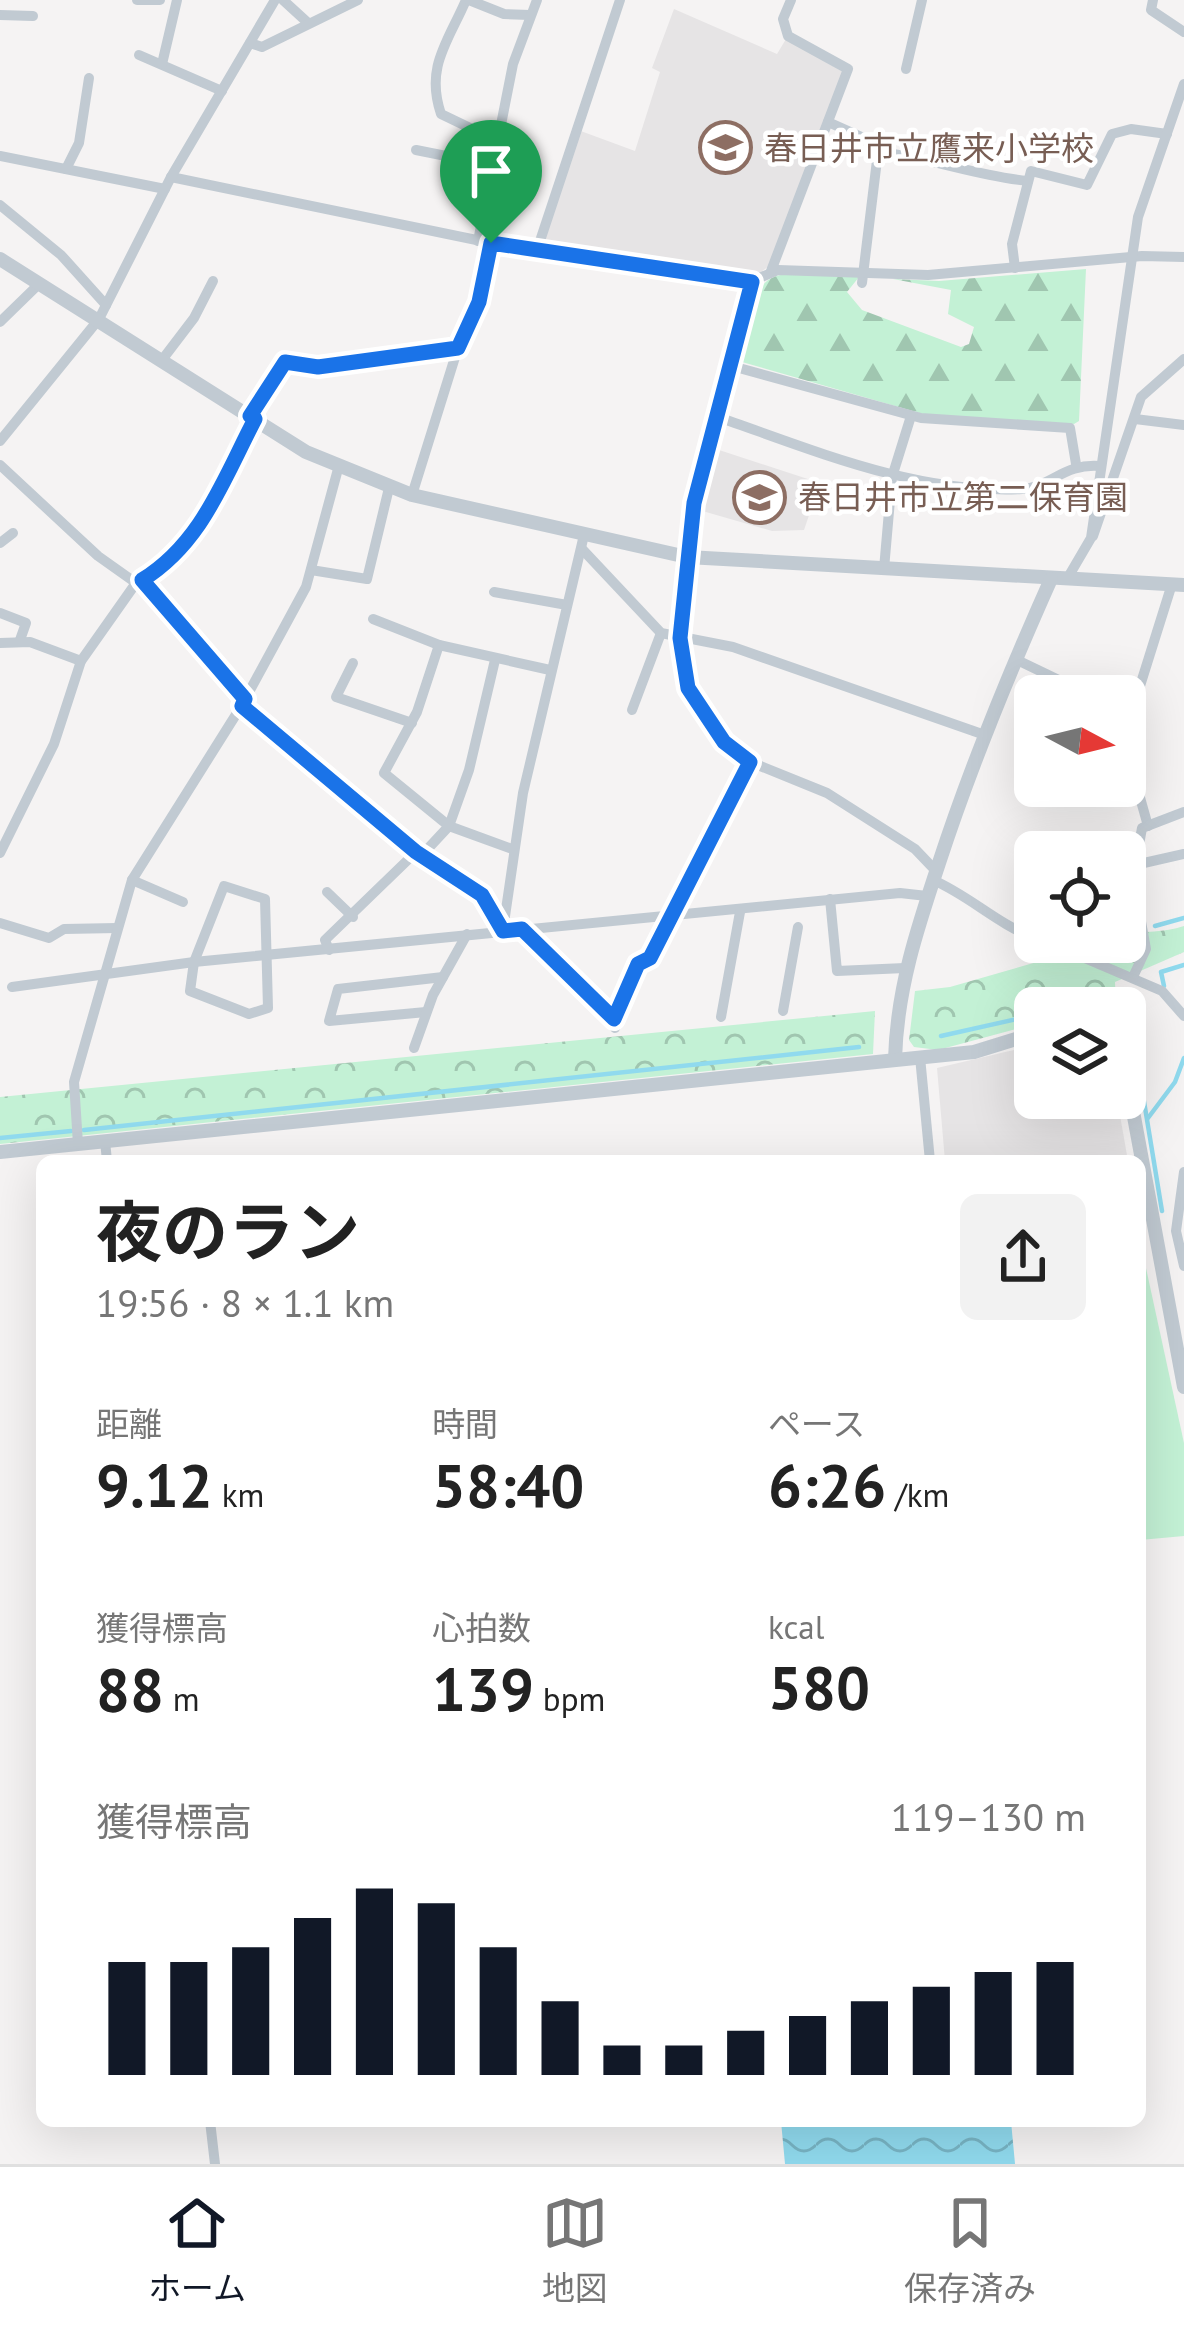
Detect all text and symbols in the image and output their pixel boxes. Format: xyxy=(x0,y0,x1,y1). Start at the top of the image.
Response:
pin xyxy=(440,120,542,243)
school or university icon: 春日井市立鷹来小学校 xyxy=(697,120,753,176)
place label: 春日井市立鷹来小学校 xyxy=(764,126,1094,169)
icon: arrive xyxy=(458,138,524,204)
school or university icon: 春日井市立第二保育園 xyxy=(731,469,787,525)
place label: 春日井市立第二保育園 xyxy=(798,475,1128,518)
north arrow xyxy=(1014,675,1146,807)
map controls xyxy=(1014,675,1146,1119)
button: locate xyxy=(1014,831,1146,963)
button: layers xyxy=(1014,987,1146,1119)
text: 夜のラン xyxy=(96,1189,360,1274)
button: share xyxy=(960,1194,1086,1320)
text: 19:56 · 8 × 1.1 km xyxy=(96,1277,394,1328)
text: 距離 xyxy=(96,1402,162,1445)
text: 時間 xyxy=(432,1402,498,1445)
text: ペース xyxy=(768,1402,865,1445)
text: 9.12 xyxy=(96,1446,213,1524)
text: 58:40 xyxy=(432,1446,584,1524)
text: 6:26 xyxy=(768,1446,886,1524)
text: km xyxy=(213,1473,264,1516)
text: /km xyxy=(886,1473,949,1516)
text: kcal xyxy=(768,1605,824,1648)
text: 獲得標高 xyxy=(96,1606,228,1649)
text: 心拍数 xyxy=(432,1606,531,1649)
text: 580 xyxy=(768,1648,870,1726)
text: 88 xyxy=(96,1650,164,1728)
text: 139 xyxy=(432,1650,534,1728)
text: m xyxy=(164,1677,200,1720)
text: bpm xyxy=(534,1677,605,1720)
text: 119–130 m xyxy=(891,1791,1086,1842)
text: 獲得標高 xyxy=(96,1796,252,1847)
tab: ホーム xyxy=(148,2190,246,2310)
tab: 地図 xyxy=(542,2190,608,2310)
tab: 保存済み xyxy=(904,2190,1036,2310)

